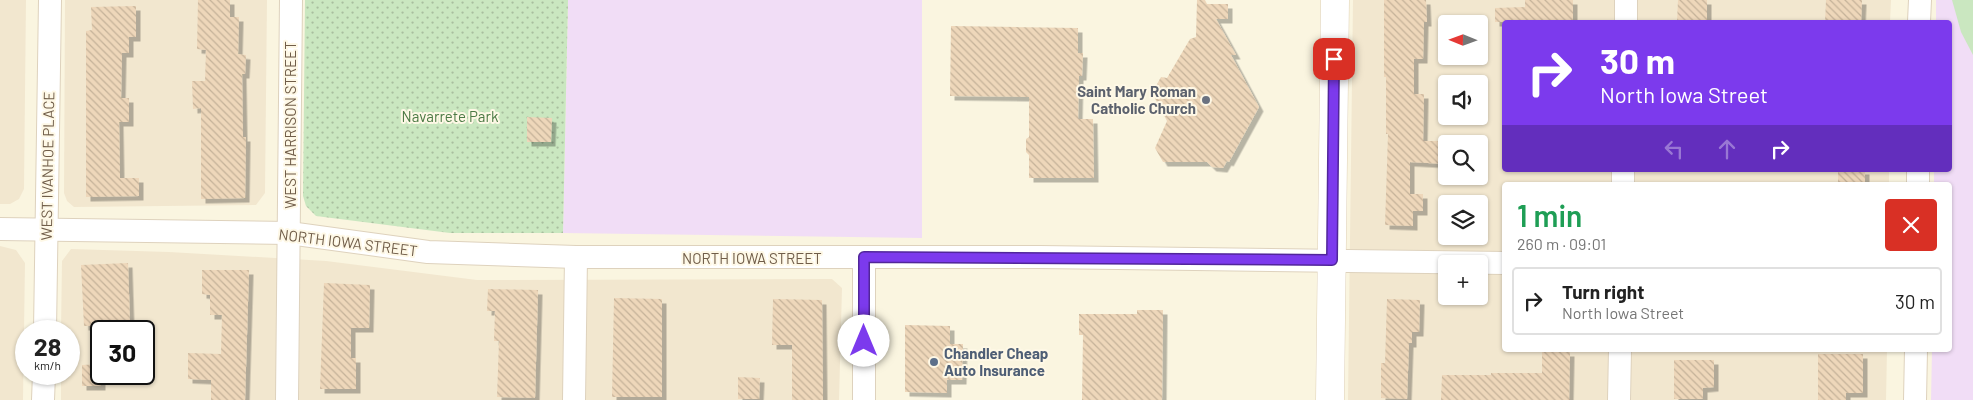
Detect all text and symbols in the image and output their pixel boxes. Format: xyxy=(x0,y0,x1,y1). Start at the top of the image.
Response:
north arrow xyxy=(1438,15,1488,65)
map controls xyxy=(1438,15,1488,305)
pin xyxy=(1313,38,1355,80)
text: 30 m xyxy=(1600,39,1675,81)
icon: right xyxy=(1517,40,1582,105)
street label: WEST HARRISON STREET xyxy=(281,41,299,209)
icon: arrive xyxy=(1320,45,1348,73)
button: sound xyxy=(1438,75,1488,125)
text: North Iowa Street xyxy=(1600,81,1768,107)
place label: Saint Mary Roman Catholic Church xyxy=(1077,82,1196,117)
street label: WEST IVANHOE PLACE xyxy=(37,91,57,241)
marker: Saint Mary Roman Catholic Church xyxy=(1200,94,1212,106)
park label: Navarrete Park xyxy=(402,107,499,125)
button: search xyxy=(1438,135,1488,185)
icon: left xyxy=(1660,135,1688,163)
icon: ahead xyxy=(1713,135,1741,163)
icon: right xyxy=(1766,135,1794,163)
button: layers xyxy=(1438,195,1488,245)
text: 1 min xyxy=(1517,197,1582,233)
button: close xyxy=(1885,199,1937,251)
street label: NORTH IOWA STREET xyxy=(278,225,418,259)
text: 260 m · 09:01 xyxy=(1517,234,1606,253)
street label: NORTH IOWA STREET xyxy=(682,249,822,267)
button: + xyxy=(1438,255,1488,305)
text: Turn right xyxy=(1562,280,1644,303)
icon: right xyxy=(1519,287,1547,315)
text: 30 m xyxy=(1895,290,1935,313)
text: North Iowa Street xyxy=(1562,303,1684,322)
position arrow xyxy=(837,314,889,366)
speed limit sign: 30 xyxy=(90,320,155,385)
text: 28 xyxy=(34,331,61,361)
place label: Chandler Cheap Auto Insurance xyxy=(944,344,1048,379)
marker: Chandler Cheap Auto Insurance xyxy=(928,356,940,368)
text: km/h xyxy=(34,358,61,372)

